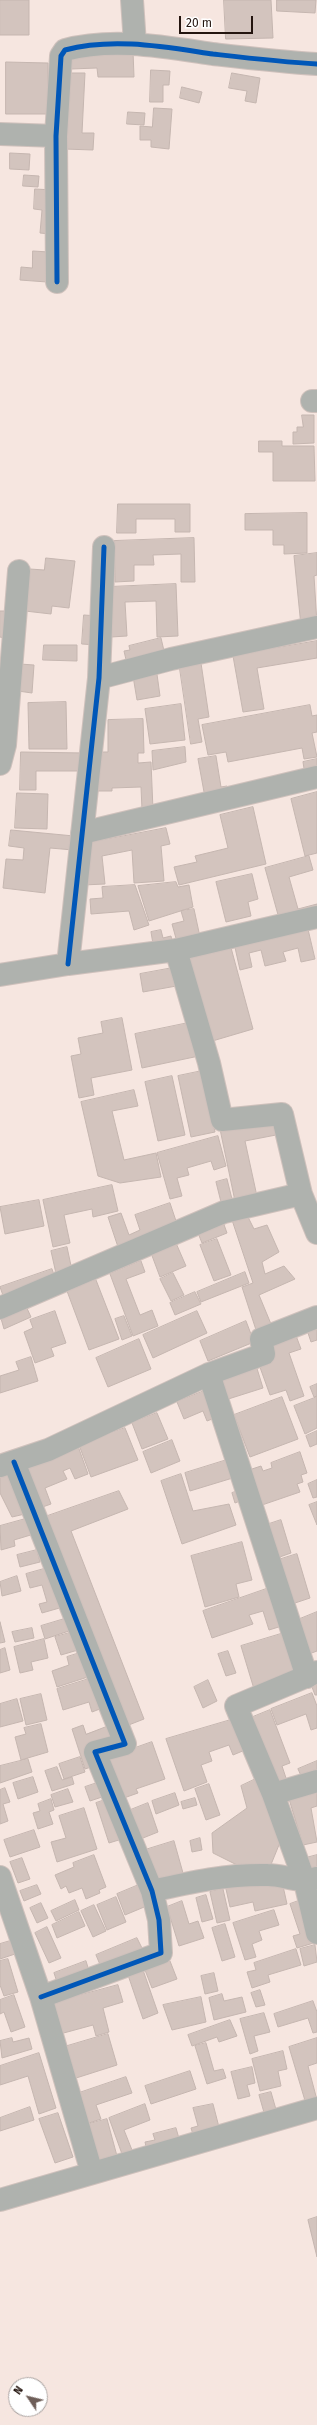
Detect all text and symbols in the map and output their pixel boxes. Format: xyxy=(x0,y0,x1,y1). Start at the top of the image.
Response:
scale bar xyxy=(181,8,255,34)
text: 20 m xyxy=(186,16,212,30)
north arrow xyxy=(8,2377,48,2417)
text: N xyxy=(11,2384,26,2397)

